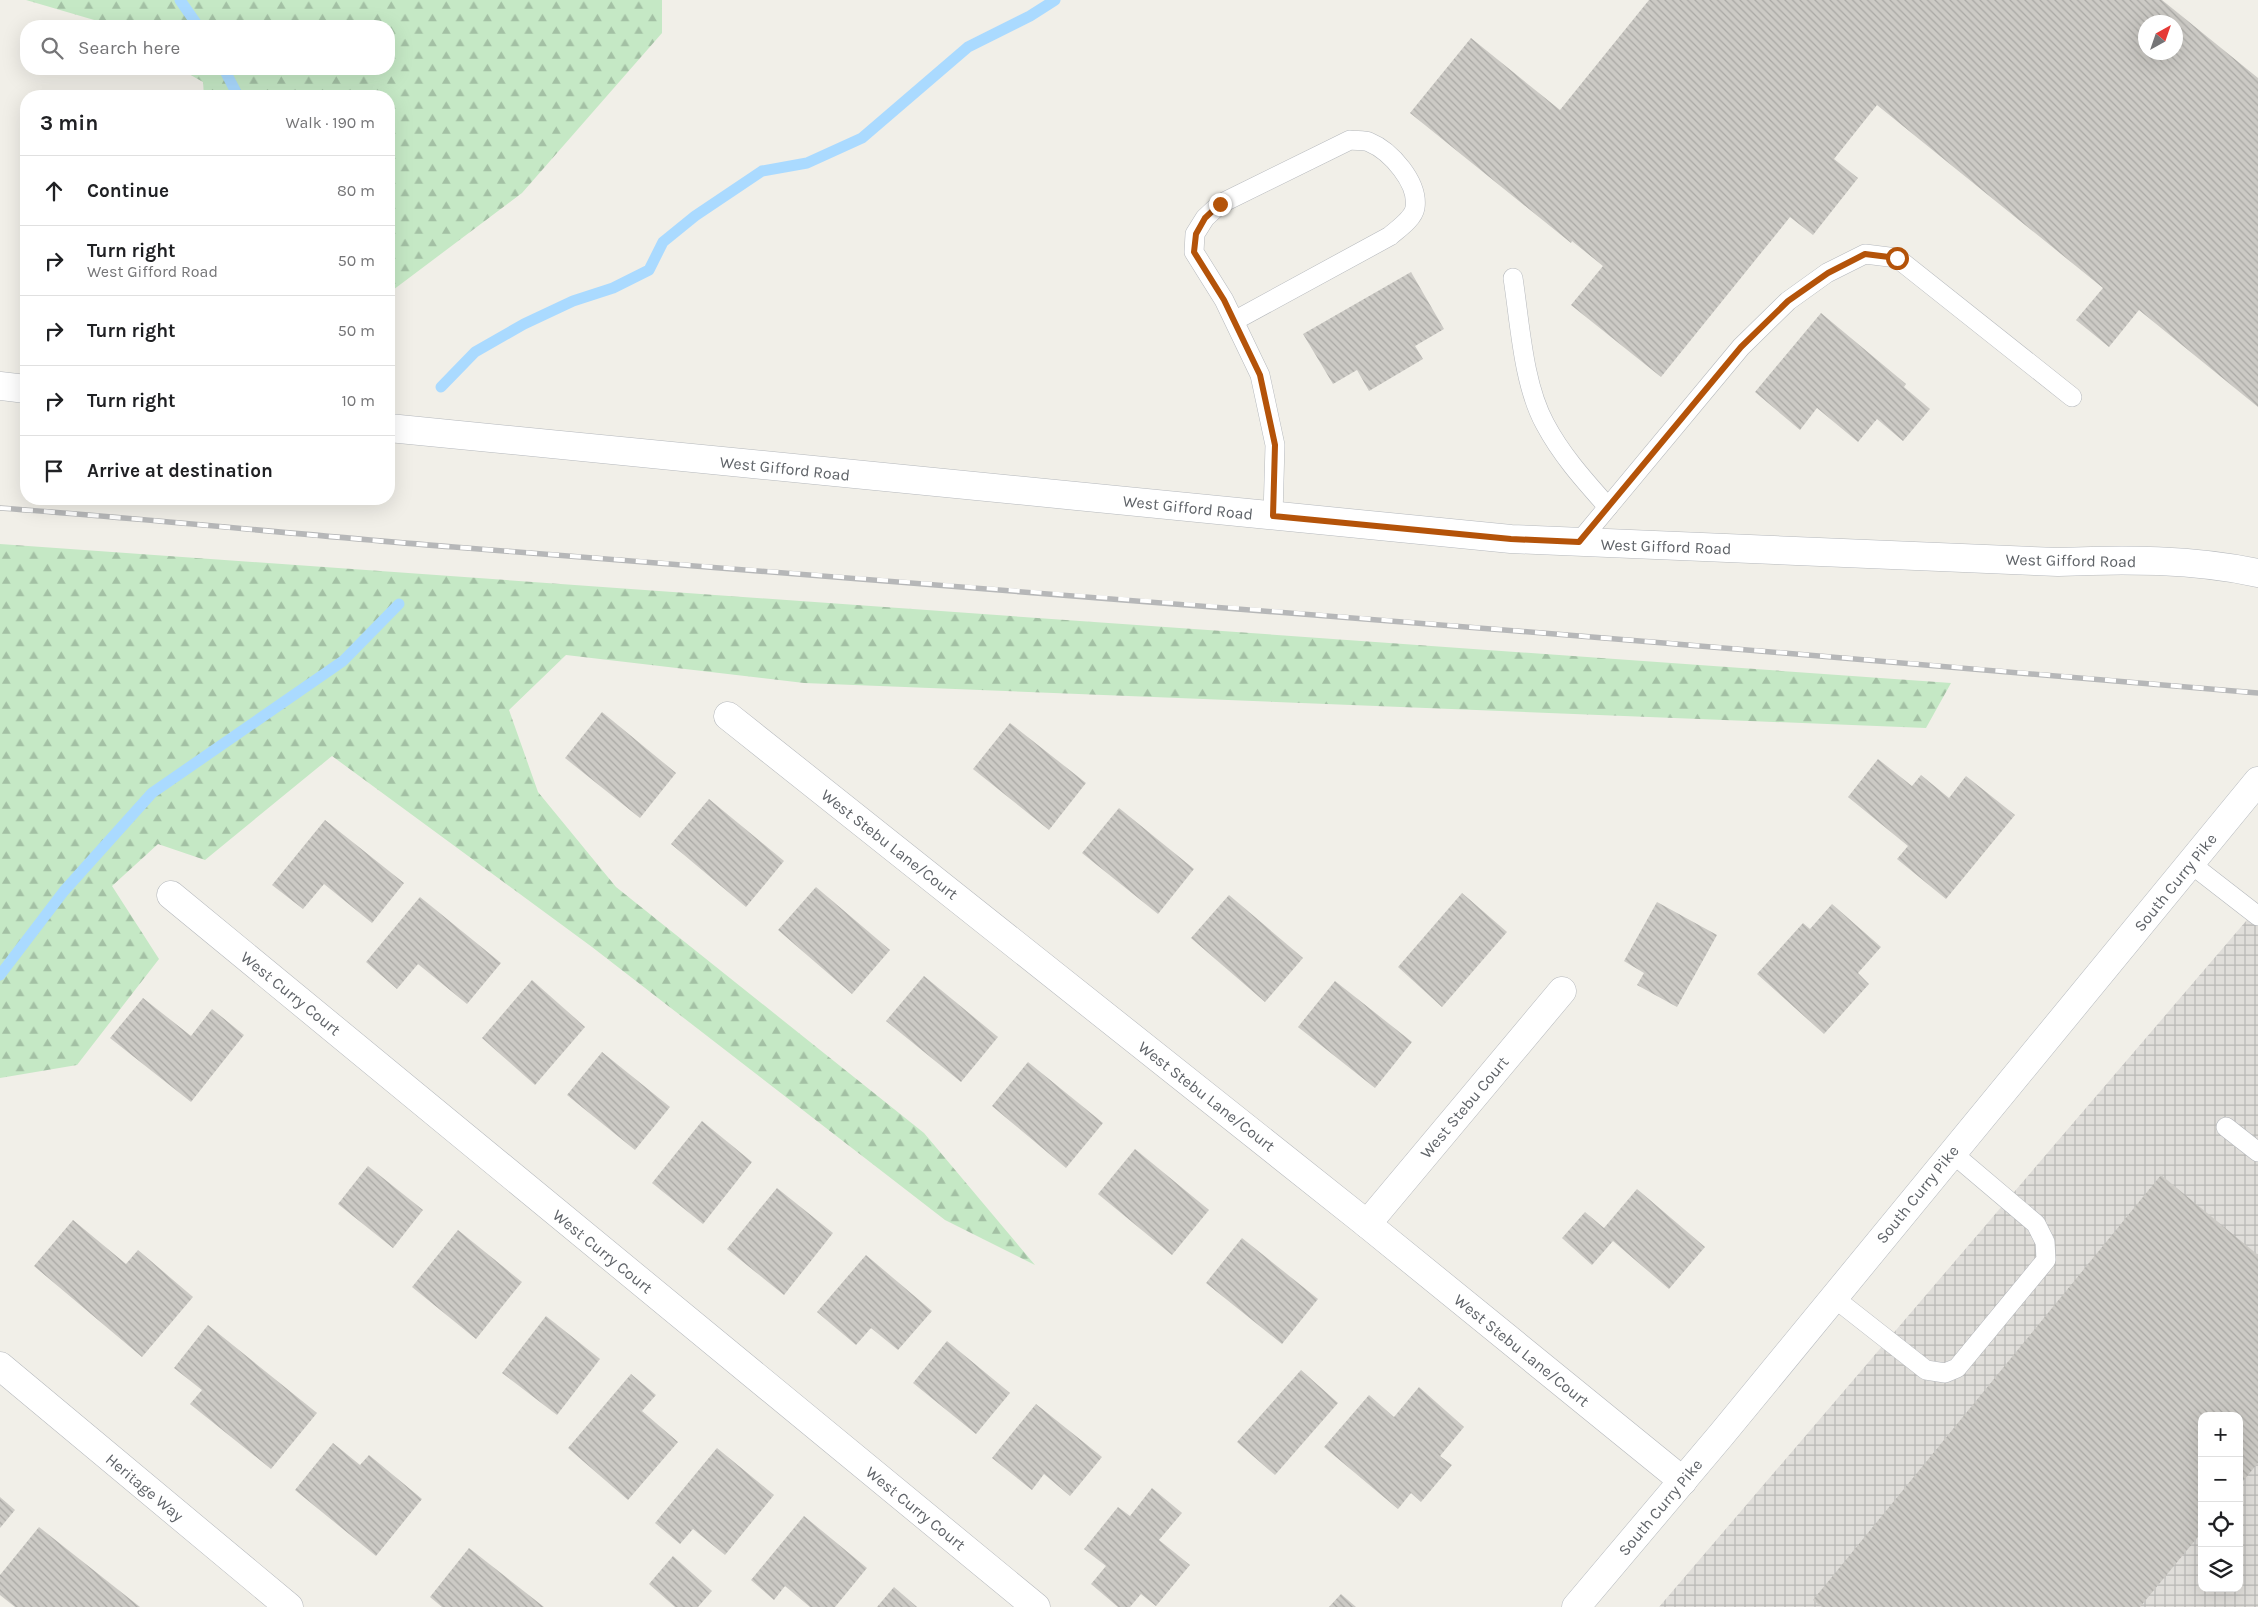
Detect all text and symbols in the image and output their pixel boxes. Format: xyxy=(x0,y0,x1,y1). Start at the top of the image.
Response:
north arrow xyxy=(2138,15,2183,60)
search box xyxy=(20,20,395,75)
icon: search xyxy=(38,34,66,62)
text: Search here xyxy=(78,37,180,59)
text: 3 min xyxy=(40,111,98,135)
text: Walk · 190 m xyxy=(286,113,375,132)
icon: ahead xyxy=(40,177,68,205)
text: Continue xyxy=(87,180,169,202)
text: 80 m xyxy=(337,181,375,200)
route end xyxy=(1209,193,1232,216)
text: Turn right xyxy=(87,240,176,262)
icon: right xyxy=(40,247,68,275)
route start xyxy=(1886,247,1909,270)
text: 50 m xyxy=(338,251,375,270)
text: West Gifford Road xyxy=(87,262,218,281)
icon: right xyxy=(40,317,68,345)
text: Turn right xyxy=(87,320,176,342)
text: 50 m xyxy=(338,321,375,340)
icon: right xyxy=(40,387,68,415)
text: Turn right xyxy=(87,390,176,412)
text: 10 m xyxy=(341,391,375,410)
street label: West Gifford Road xyxy=(719,452,851,485)
icon: arrive xyxy=(40,457,68,485)
text: Arrive at destination xyxy=(87,460,273,482)
street label: West Gifford Road xyxy=(1122,491,1254,524)
street label: West Gifford Road xyxy=(1600,535,1732,558)
street label: West Gifford Road xyxy=(2005,550,2137,571)
street label: West Stebu Lane/Court xyxy=(818,785,962,904)
street label: South Curry Pike xyxy=(2130,829,2221,935)
street label: West Curry Court xyxy=(237,947,344,1039)
street label: West Stebu Lane/Court xyxy=(1135,1037,1279,1156)
street label: West Stebu Court xyxy=(1416,1053,1513,1162)
street label: South Curry Pike xyxy=(1872,1141,1963,1247)
street label: West Curry Court xyxy=(549,1205,656,1297)
street label: West Stebu Lane/Court xyxy=(1450,1290,1593,1411)
map controls xyxy=(2198,1412,2243,1592)
button: + xyxy=(2198,1412,2243,1457)
street label: Heritage Way xyxy=(102,1449,188,1526)
street label: South Curry Pike xyxy=(1614,1455,1706,1560)
button: − xyxy=(2198,1457,2243,1502)
street label: West Curry Court xyxy=(862,1462,969,1554)
button: locate xyxy=(2198,1502,2243,1547)
button: layers xyxy=(2198,1547,2243,1592)

